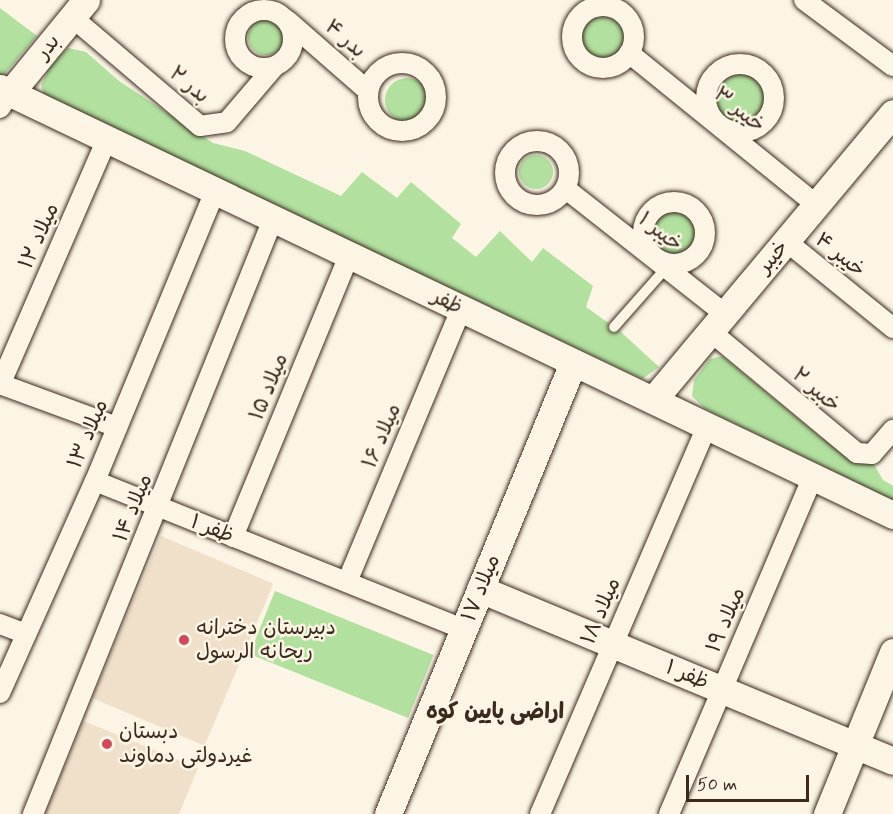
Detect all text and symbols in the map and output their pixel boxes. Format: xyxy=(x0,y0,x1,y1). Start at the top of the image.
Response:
street label: بدر ۴ xyxy=(319,14,371,64)
street label: بدر xyxy=(30,29,66,65)
street label: بدر ۲ xyxy=(164,61,214,109)
street label: خیبر ۳ xyxy=(708,82,770,138)
street label: میلاد ۱۲ xyxy=(13,199,65,273)
street label: خیبر ۱ xyxy=(633,207,687,257)
street label: خیبر ۴ xyxy=(810,227,870,283)
street label: خیبر xyxy=(752,235,794,279)
street label: ظفر xyxy=(427,284,467,320)
street label: میلاد ۱۵ xyxy=(244,350,294,424)
street label: خبیر ۲ xyxy=(787,362,845,418)
street label: میلاد ۱۳ xyxy=(62,396,114,472)
street label: میلاد ۱۶ xyxy=(357,400,407,472)
street label: میلاد ۱۴ xyxy=(108,470,158,546)
street label: ظفر ۱ xyxy=(187,509,237,549)
street label: میلاد ۱۷ xyxy=(456,551,506,625)
street label: میلاد ۱۸ xyxy=(576,574,626,648)
street label: میلاد ۱۹ xyxy=(701,584,751,656)
place label: دبیرستان دخترانه ریحانه الرسول xyxy=(196,615,336,665)
marker: دبیرستان دخترانه ریحانه الرسول xyxy=(177,633,191,647)
street label: ظفر ۱ xyxy=(662,655,712,695)
district label: اراضی پایین کوه xyxy=(426,700,564,726)
place label: دبستان غیردولتی دماوند xyxy=(119,719,253,769)
marker: دبستان غیردولتی دماوند xyxy=(100,737,114,751)
scale bar xyxy=(689,763,812,801)
text: 50 m xyxy=(697,773,737,797)

